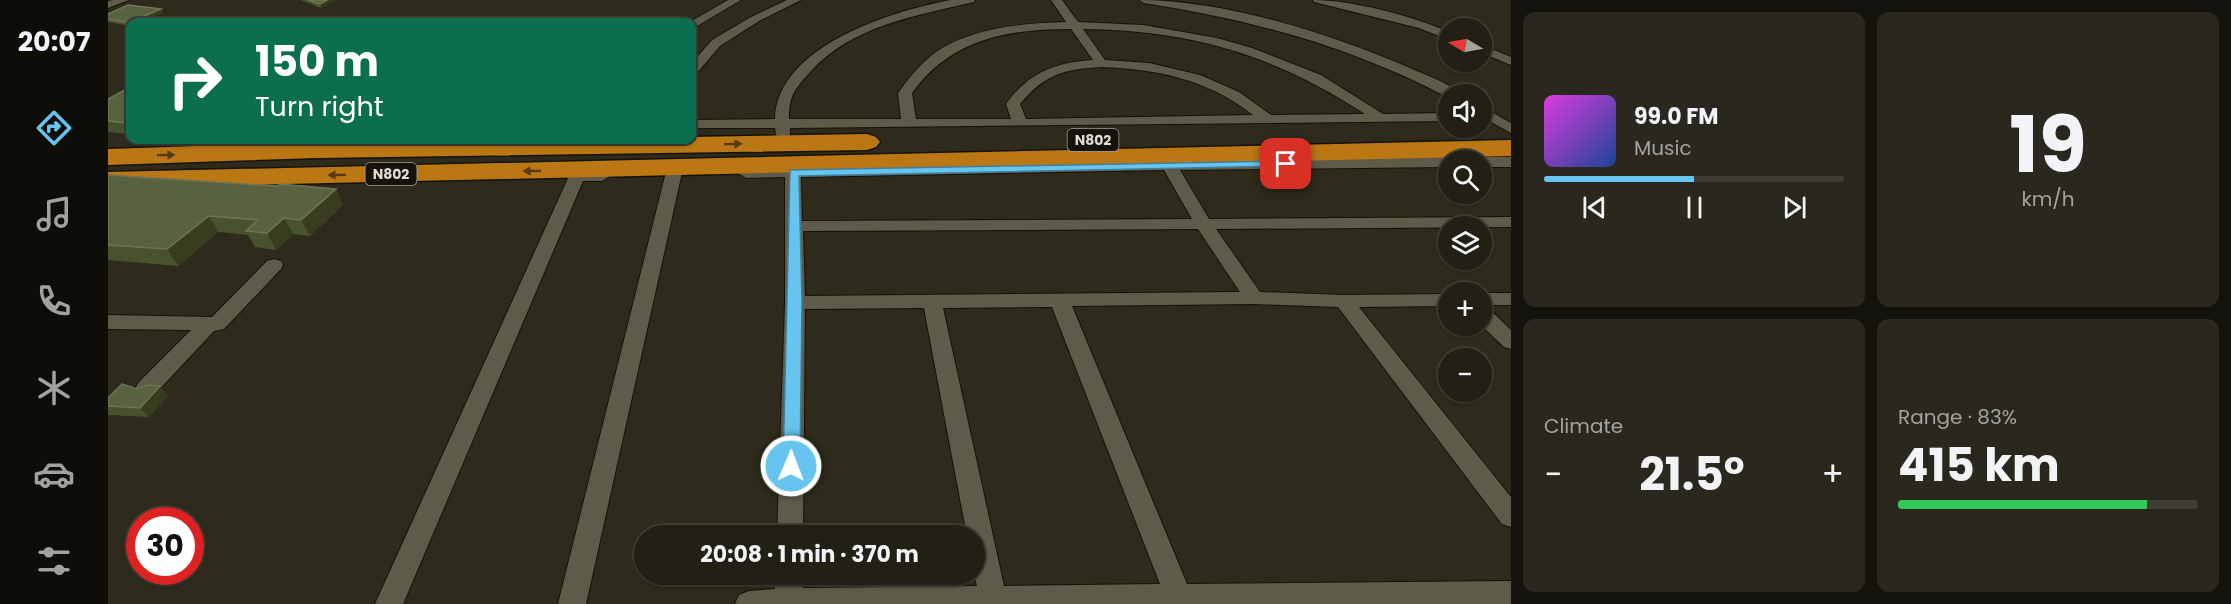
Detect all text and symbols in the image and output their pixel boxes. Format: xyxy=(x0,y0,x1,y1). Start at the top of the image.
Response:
north arrow xyxy=(1438,18,1492,72)
map controls xyxy=(1438,18,1492,402)
text: 20:07 xyxy=(18,23,90,60)
text: 150 m xyxy=(255,32,379,91)
icon: right xyxy=(156,42,234,120)
button: sound xyxy=(1438,84,1492,138)
text: Turn right xyxy=(255,88,384,125)
text: 19 xyxy=(2009,90,2087,199)
text: 99.0 FM xyxy=(1634,101,1719,132)
icon: directions xyxy=(33,107,75,149)
road number: N802 xyxy=(1068,129,1118,151)
text: Music xyxy=(1634,134,1692,162)
pin xyxy=(1260,138,1311,189)
one-way arrow xyxy=(723,139,742,149)
icon: arrive xyxy=(1269,147,1302,180)
one-way arrow xyxy=(157,150,176,160)
button: search xyxy=(1438,150,1492,204)
road number: N802 xyxy=(366,163,416,185)
one-way arrow xyxy=(523,166,542,175)
one-way arrow xyxy=(328,170,347,180)
text: km/h xyxy=(2021,185,2075,213)
icon: previous xyxy=(1578,191,1611,224)
icon: pause xyxy=(1678,191,1711,224)
icon: next xyxy=(1778,191,1811,224)
icon: music xyxy=(33,193,75,235)
button: layers xyxy=(1438,216,1492,270)
icon: phone xyxy=(33,280,75,322)
button: + xyxy=(1438,282,1492,336)
button: − xyxy=(1438,348,1492,402)
icon: climate xyxy=(33,367,75,409)
text: Range · 83% xyxy=(1898,403,2017,431)
text: Climate xyxy=(1544,412,1623,440)
position arrow xyxy=(759,434,823,498)
text: 415 km xyxy=(1898,434,2060,497)
text: 21.5° xyxy=(1639,443,1745,506)
text: − xyxy=(1544,451,1562,498)
text: + xyxy=(1821,451,1844,498)
icon: car xyxy=(33,453,75,495)
speed limit sign: 30 xyxy=(126,507,204,585)
text: 20:08 · 1 min · 370 m xyxy=(700,539,919,570)
icon: filters xyxy=(33,540,75,582)

